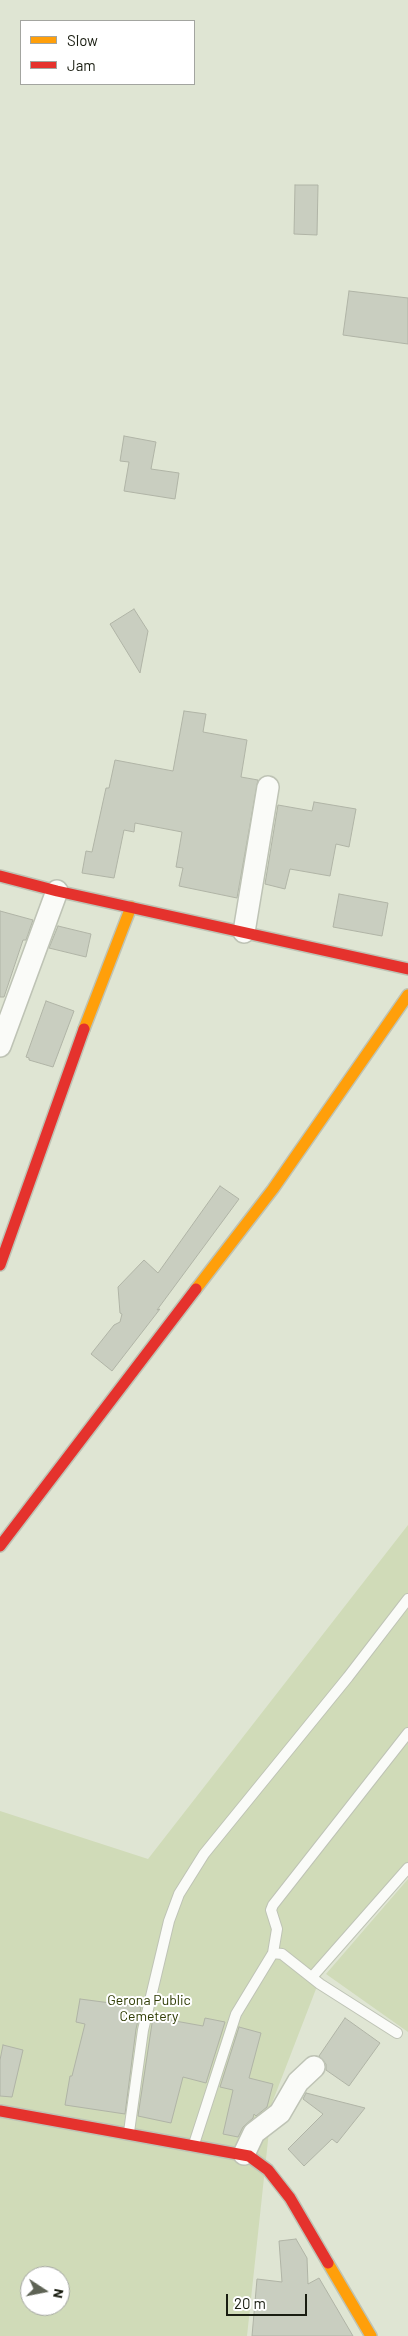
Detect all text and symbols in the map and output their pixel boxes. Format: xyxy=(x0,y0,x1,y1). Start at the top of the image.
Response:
legend xyxy=(20,20,195,85)
text: Slow xyxy=(67,31,98,49)
text: Jam xyxy=(67,56,96,74)
park label: Gerona Public Cemetery xyxy=(107,1992,191,2024)
north arrow xyxy=(20,2266,70,2316)
scale bar xyxy=(228,2284,309,2316)
text: N xyxy=(50,2288,68,2300)
text: 20 m xyxy=(234,2294,266,2312)

